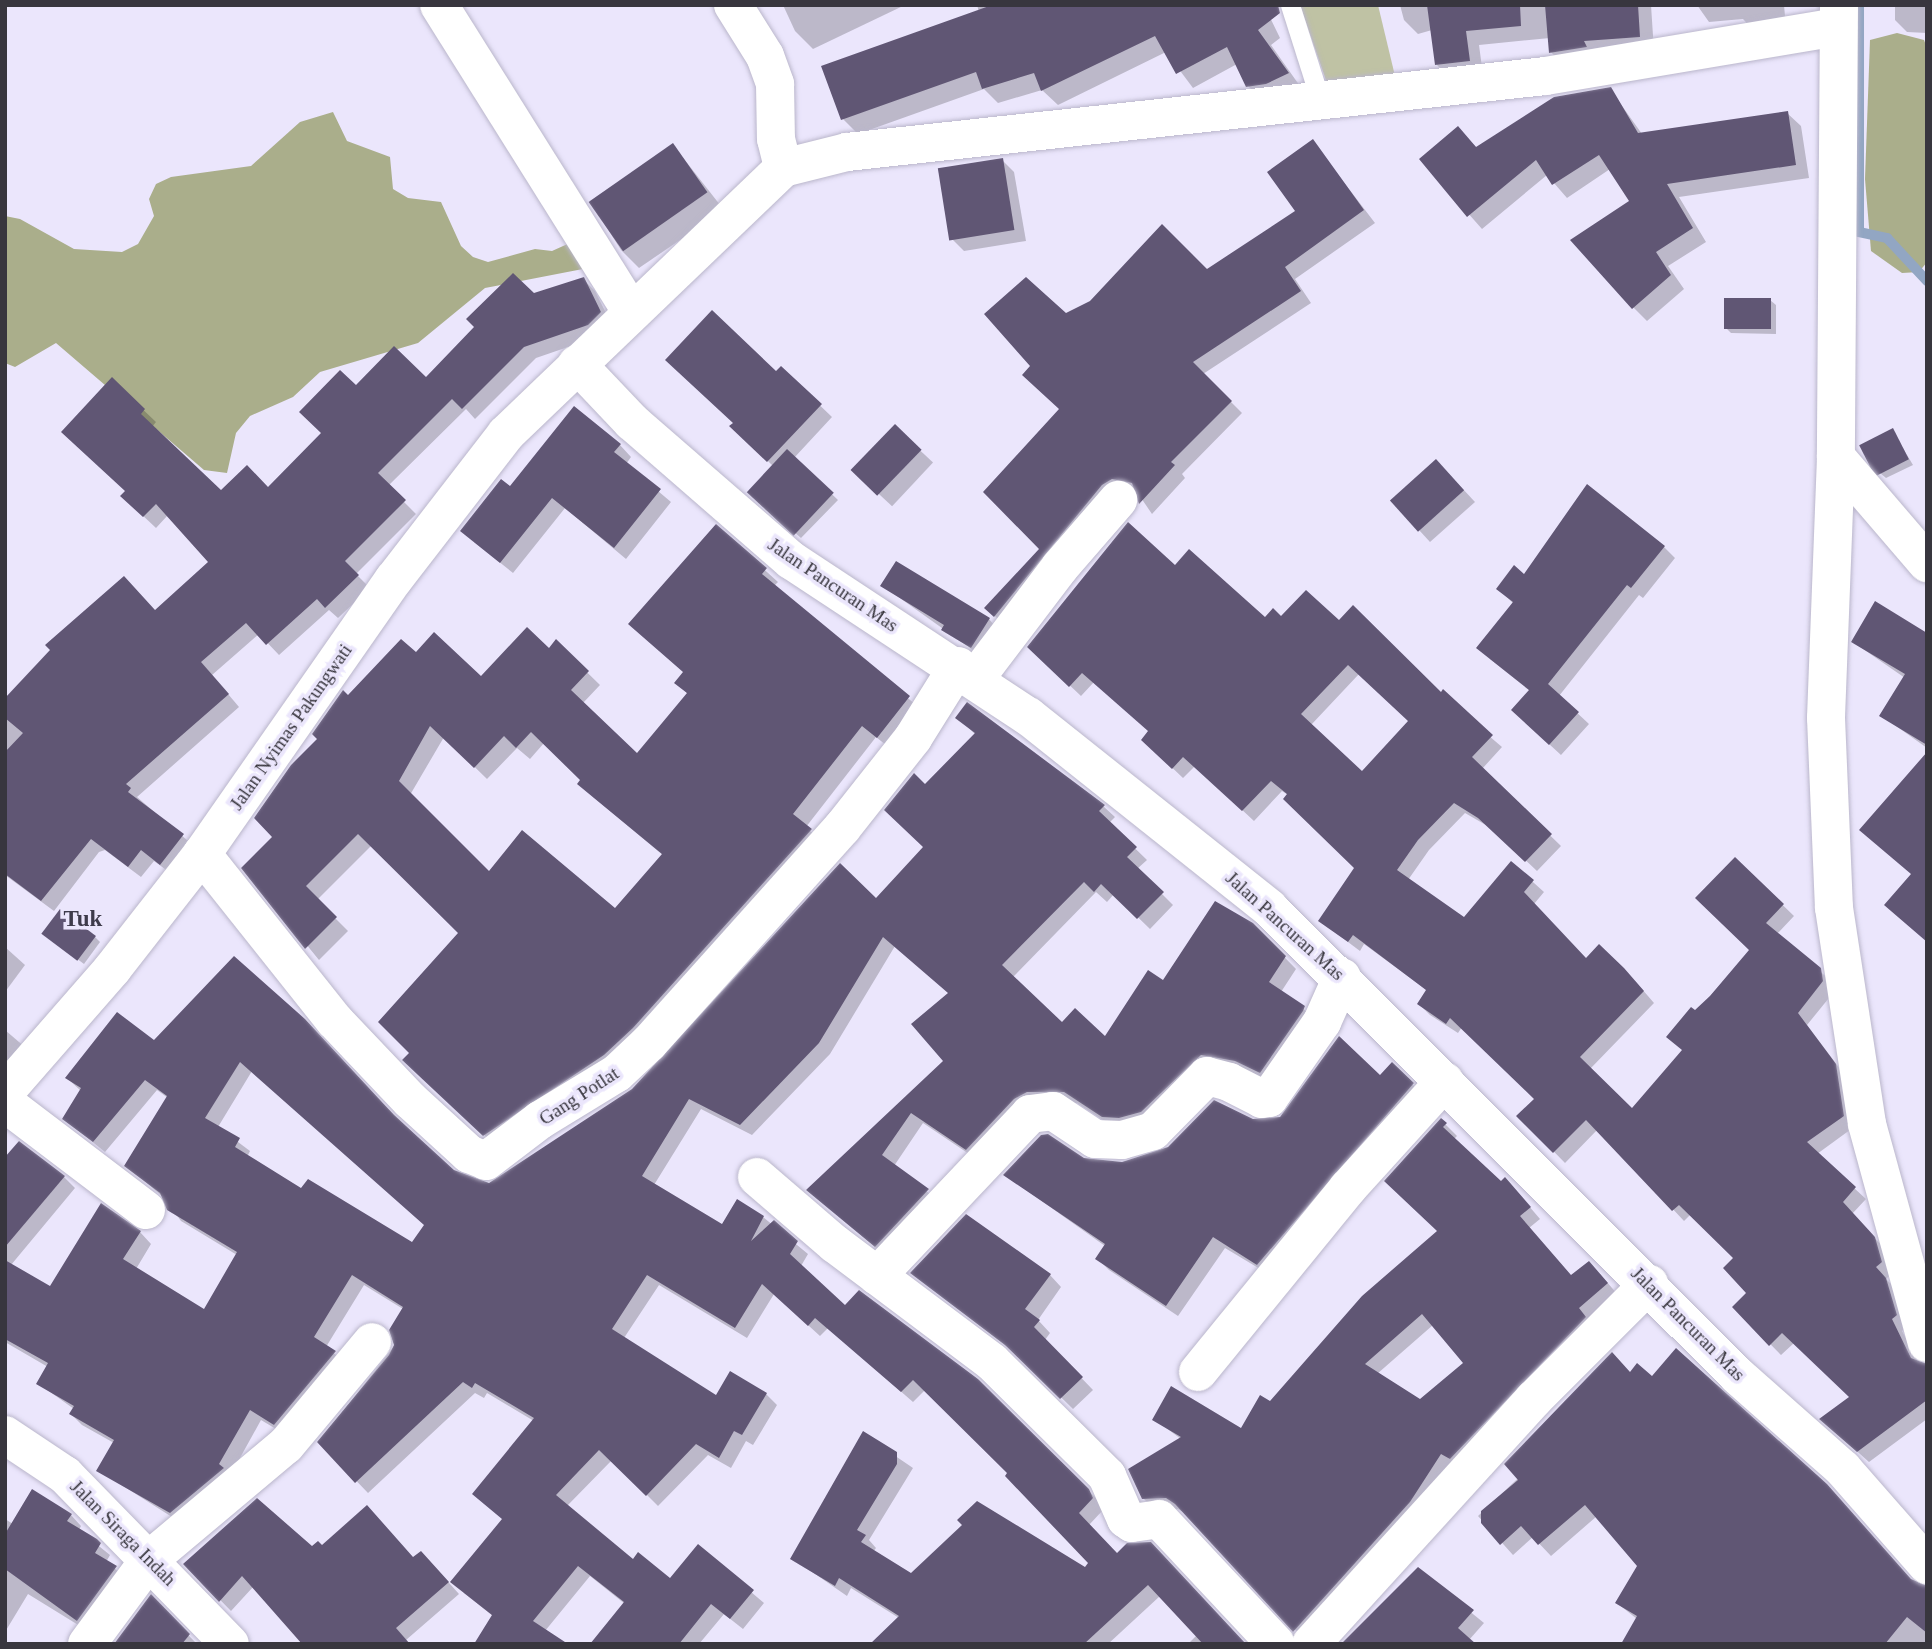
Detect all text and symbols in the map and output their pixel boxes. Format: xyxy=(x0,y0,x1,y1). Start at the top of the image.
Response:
street label: Jalan Pancuran Mas xyxy=(764,533,902,637)
street label: Jalan Nyimas Pakungwati xyxy=(225,640,357,814)
street label: Jalan Pancuran Mas xyxy=(1221,867,1349,985)
district label: Tuk xyxy=(64,905,102,933)
street label: Gang Potlat xyxy=(535,1062,623,1130)
street label: Jalan Pancuran Mas xyxy=(1626,1262,1750,1386)
street label: Jalan Siraga Indah xyxy=(65,1475,181,1591)

